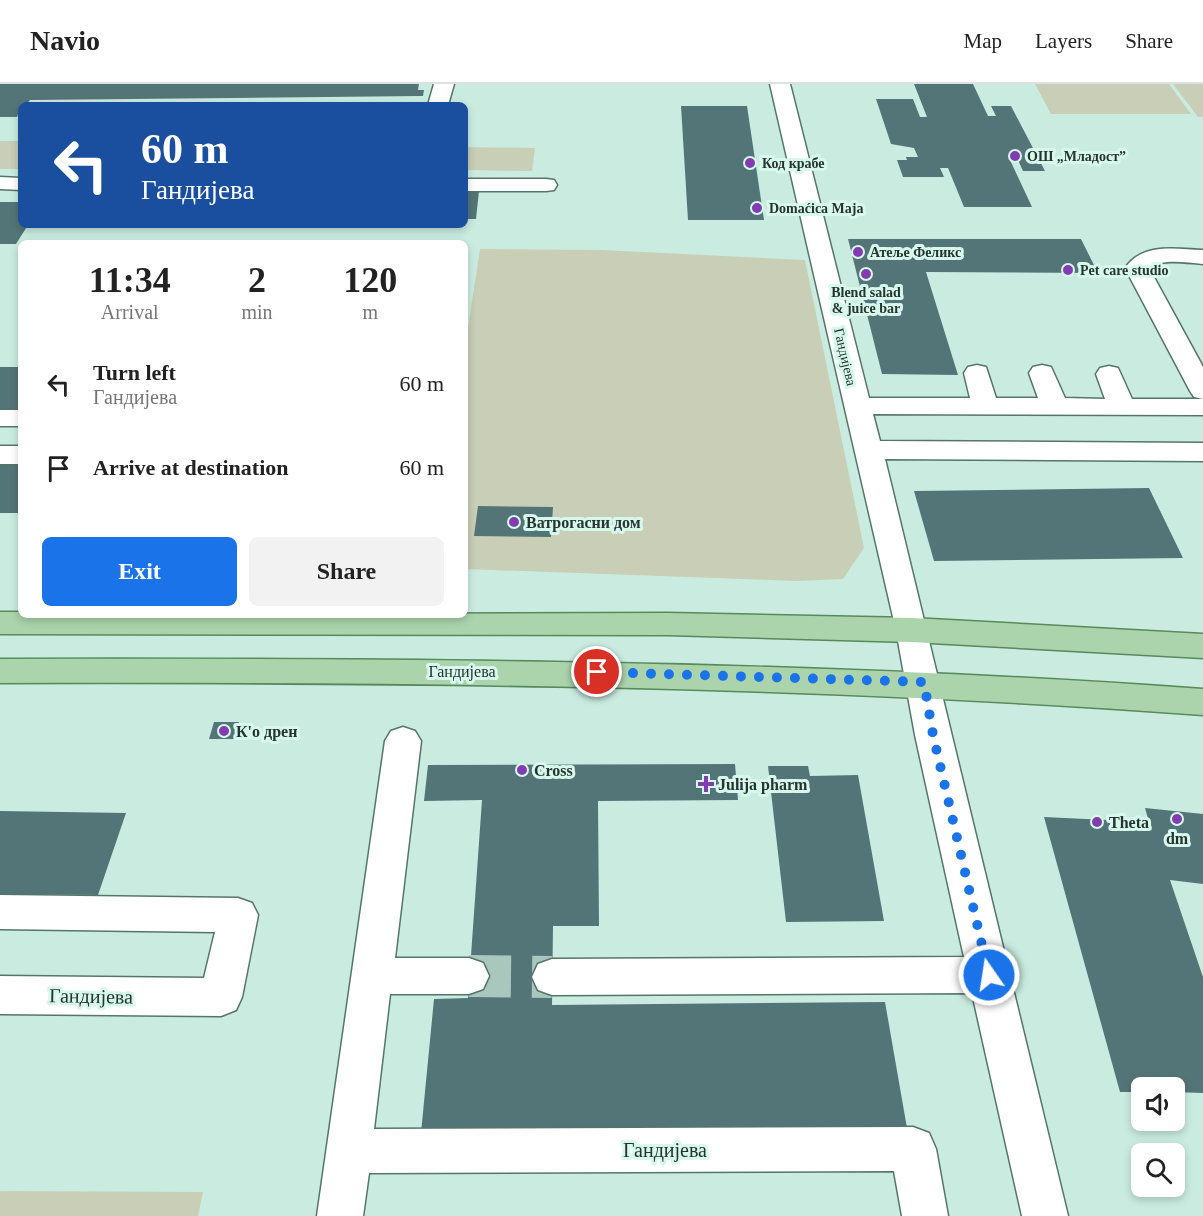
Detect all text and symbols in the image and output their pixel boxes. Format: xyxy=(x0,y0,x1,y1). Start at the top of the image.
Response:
text: Navio xyxy=(30,25,100,56)
text: Map xyxy=(964,29,1002,53)
text: Layers xyxy=(1035,29,1092,53)
text: Share xyxy=(1125,29,1173,53)
icon: left xyxy=(42,126,120,204)
text: 60 m xyxy=(141,126,229,172)
marker: ОШ „Младост” xyxy=(1008,149,1022,163)
place label: ОШ „Младост” xyxy=(1027,149,1126,164)
marker: Код крабе xyxy=(743,156,757,170)
place label: Код крабе xyxy=(762,156,825,171)
text: Гандијева xyxy=(141,175,254,205)
marker: Domaćica Maja xyxy=(750,201,764,215)
place label: Domaćica Maja xyxy=(769,201,863,216)
marker: Атеље Феликс xyxy=(851,245,865,259)
place label: Атеље Феликс xyxy=(870,245,961,260)
text: 11:34 xyxy=(89,260,171,300)
text: 2 xyxy=(248,260,266,300)
text: 120 xyxy=(343,260,397,300)
marker: Pet care studio xyxy=(1061,263,1075,277)
place label: Pet care studio xyxy=(1080,263,1168,278)
marker: Blend salad & juice bar xyxy=(859,267,873,281)
place label: Blend salad & juice bar xyxy=(831,285,901,316)
text: Arrival xyxy=(101,301,159,323)
text: min xyxy=(241,301,273,323)
text: m xyxy=(362,301,378,323)
street label: Гандијева xyxy=(831,327,859,388)
text: Turn left xyxy=(93,360,176,385)
icon: left xyxy=(42,368,75,401)
text: 60 m xyxy=(399,371,444,396)
text: Гандијева xyxy=(93,386,177,408)
icon: arrive xyxy=(42,452,75,485)
text: Arrive at destination xyxy=(93,455,289,480)
text: 60 m xyxy=(399,455,444,480)
place label: Ватрогасни дом xyxy=(526,514,641,532)
marker: Ватрогасни дом xyxy=(507,515,521,529)
button: Exit xyxy=(42,537,237,606)
button: Share xyxy=(249,537,444,606)
pin xyxy=(571,646,622,697)
icon: arrive xyxy=(580,655,613,688)
street label: Гандијева xyxy=(428,663,496,681)
place label: К'о дрен xyxy=(236,723,297,741)
marker: К'о дрен xyxy=(217,724,231,738)
place label: Cross xyxy=(534,762,573,779)
marker: Cross xyxy=(515,763,529,777)
place label: Julija pharm xyxy=(718,776,808,794)
marker: Julija pharm xyxy=(699,777,713,791)
marker: dm xyxy=(1170,812,1184,826)
place label: Theta xyxy=(1109,814,1149,831)
marker: Theta xyxy=(1090,815,1104,829)
place label: dm xyxy=(1166,830,1189,847)
position arrow xyxy=(957,943,1021,1007)
street label: Гандијева xyxy=(49,984,133,1009)
map controls xyxy=(1131,1077,1185,1197)
button: sound xyxy=(1131,1077,1185,1131)
street label: Гандијева xyxy=(623,1139,707,1162)
button: search xyxy=(1131,1143,1185,1197)

